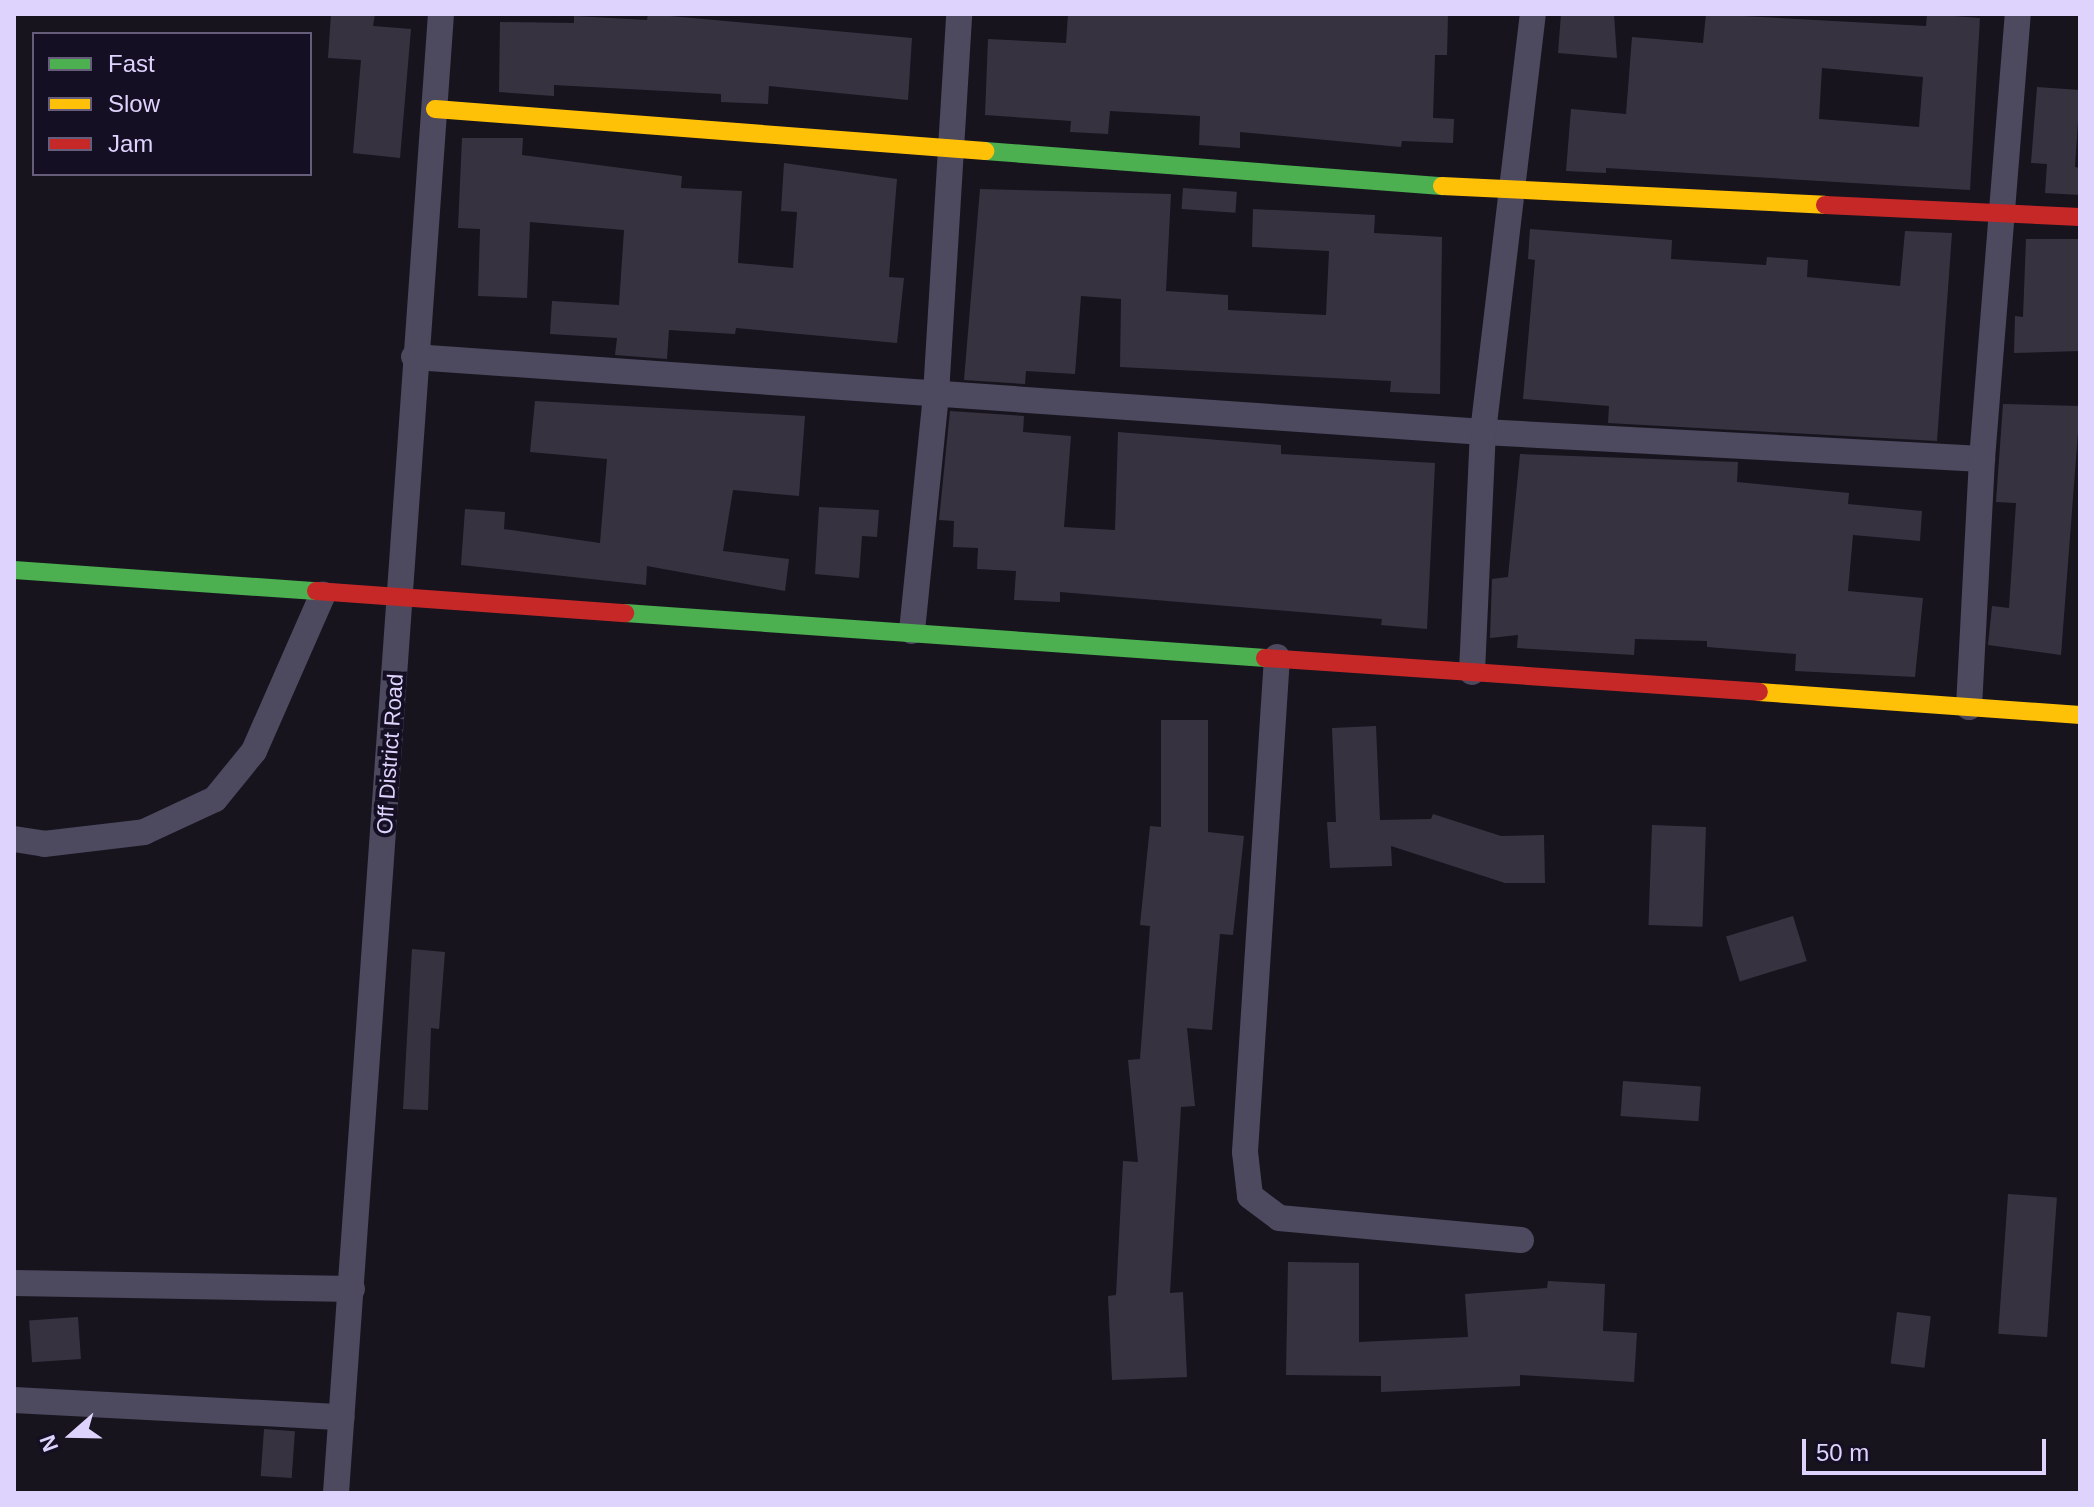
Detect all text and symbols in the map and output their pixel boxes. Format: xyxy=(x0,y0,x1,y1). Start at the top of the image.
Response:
legend xyxy=(32,32,312,176)
text: Fast xyxy=(108,50,155,77)
text: Slow xyxy=(108,90,160,117)
text: Jam xyxy=(108,130,153,157)
street label: Off District Road xyxy=(371,673,409,835)
north arrow xyxy=(32,1395,112,1475)
scale bar xyxy=(1806,1423,2050,1473)
text: N xyxy=(35,1432,63,1455)
text: 50 m xyxy=(1816,1439,1869,1466)

